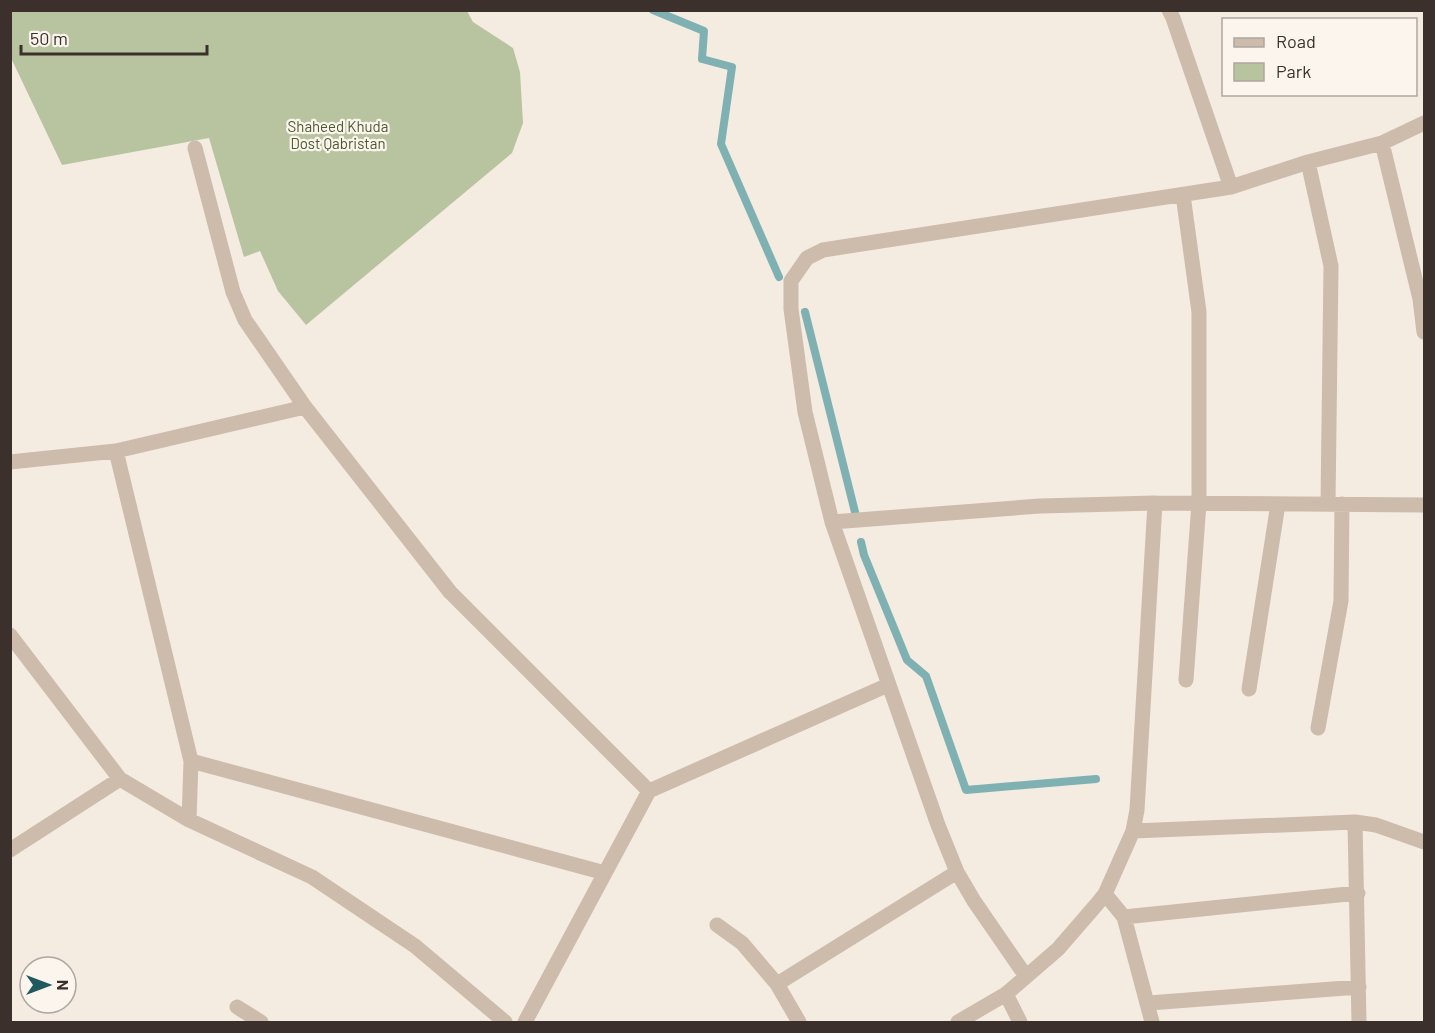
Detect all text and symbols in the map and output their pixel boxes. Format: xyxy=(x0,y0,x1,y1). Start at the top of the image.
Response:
scale bar xyxy=(21,18,207,56)
legend xyxy=(1222,18,1417,96)
text: 50 m xyxy=(30,27,68,49)
text: Road xyxy=(1276,30,1316,52)
text: Park xyxy=(1276,60,1311,82)
park label: Shaheed Khuda Dost Qabristan xyxy=(288,117,388,152)
north arrow xyxy=(18,955,78,1015)
text: N xyxy=(54,980,73,990)

